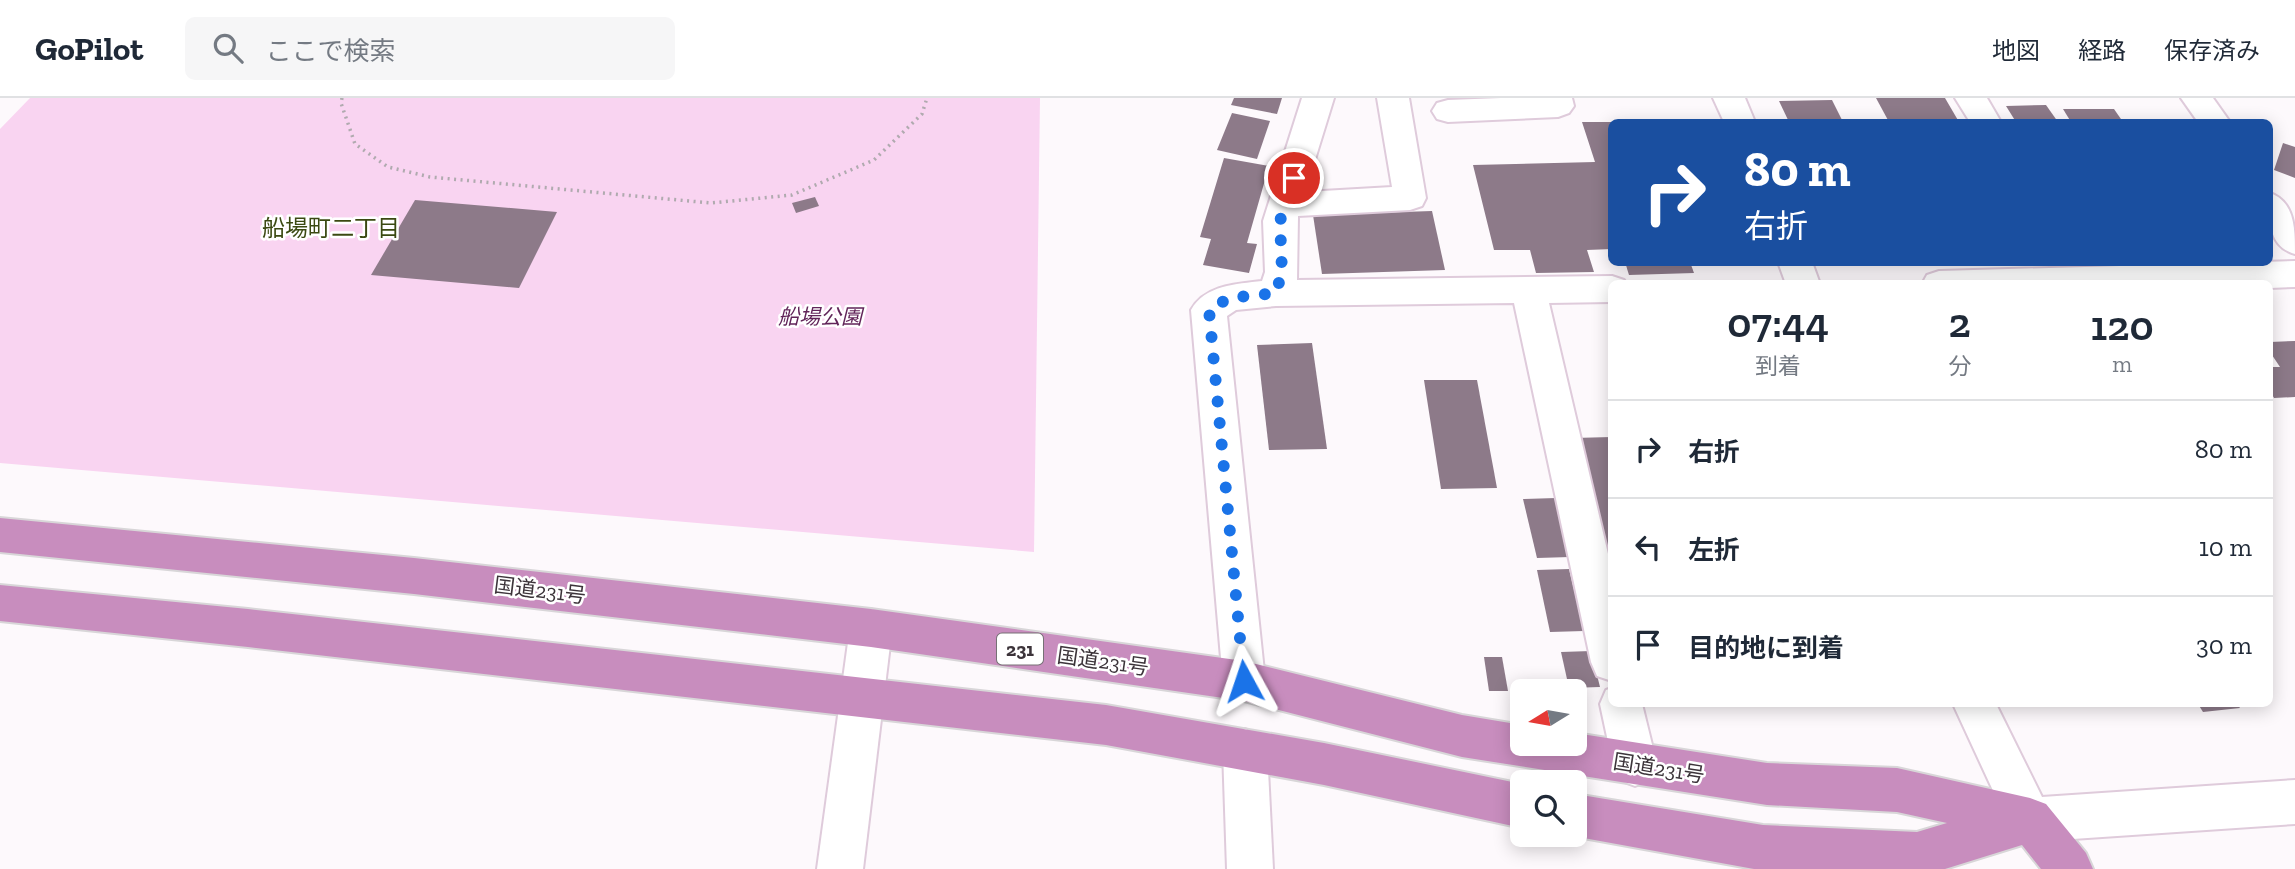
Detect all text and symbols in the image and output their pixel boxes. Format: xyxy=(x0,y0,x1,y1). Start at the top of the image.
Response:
search box xyxy=(185,17,675,80)
text: GoPilot xyxy=(35,29,143,68)
icon: search xyxy=(209,29,247,67)
text: ここで検索 xyxy=(265,35,396,67)
text: 地図 xyxy=(1992,36,2040,65)
text: 経路 xyxy=(2078,36,2126,65)
text: 保存済み xyxy=(2164,36,2260,65)
text: 80 m xyxy=(1744,140,1851,199)
icon: right xyxy=(1629,147,1720,238)
pin xyxy=(1264,148,1324,208)
icon: arrive xyxy=(1275,159,1313,197)
text: 右折 xyxy=(1744,207,1808,245)
district label: 船場町二丁目 xyxy=(262,214,400,242)
text: 07:44 xyxy=(1727,297,1829,348)
text: 2 xyxy=(1949,297,1971,348)
text: 120 xyxy=(2091,300,2154,351)
park label: 船場公園 xyxy=(778,304,865,329)
text: m xyxy=(2112,350,2132,378)
text: 到着 xyxy=(1755,352,1801,380)
text: 分 xyxy=(1948,352,1971,380)
icon: right xyxy=(1629,430,1667,468)
text: 80 m xyxy=(2195,433,2252,465)
text: 右折 xyxy=(1688,436,1740,468)
icon: left xyxy=(1629,528,1667,566)
text: 10 m xyxy=(2199,531,2252,563)
text: 左折 xyxy=(1688,534,1740,566)
street label: 国道231号 xyxy=(493,572,587,608)
icon: arrive xyxy=(1629,626,1667,664)
text: 30 m xyxy=(2196,629,2252,661)
text: 目的地に到着 xyxy=(1688,632,1844,664)
road number: 231 xyxy=(997,634,1043,664)
street label: 国道231号 xyxy=(1056,642,1150,680)
position arrow xyxy=(1207,644,1281,718)
north arrow xyxy=(1510,679,1587,756)
map controls xyxy=(1510,679,1587,847)
street label: 国道231号 xyxy=(1612,748,1706,788)
button: search xyxy=(1510,770,1587,847)

